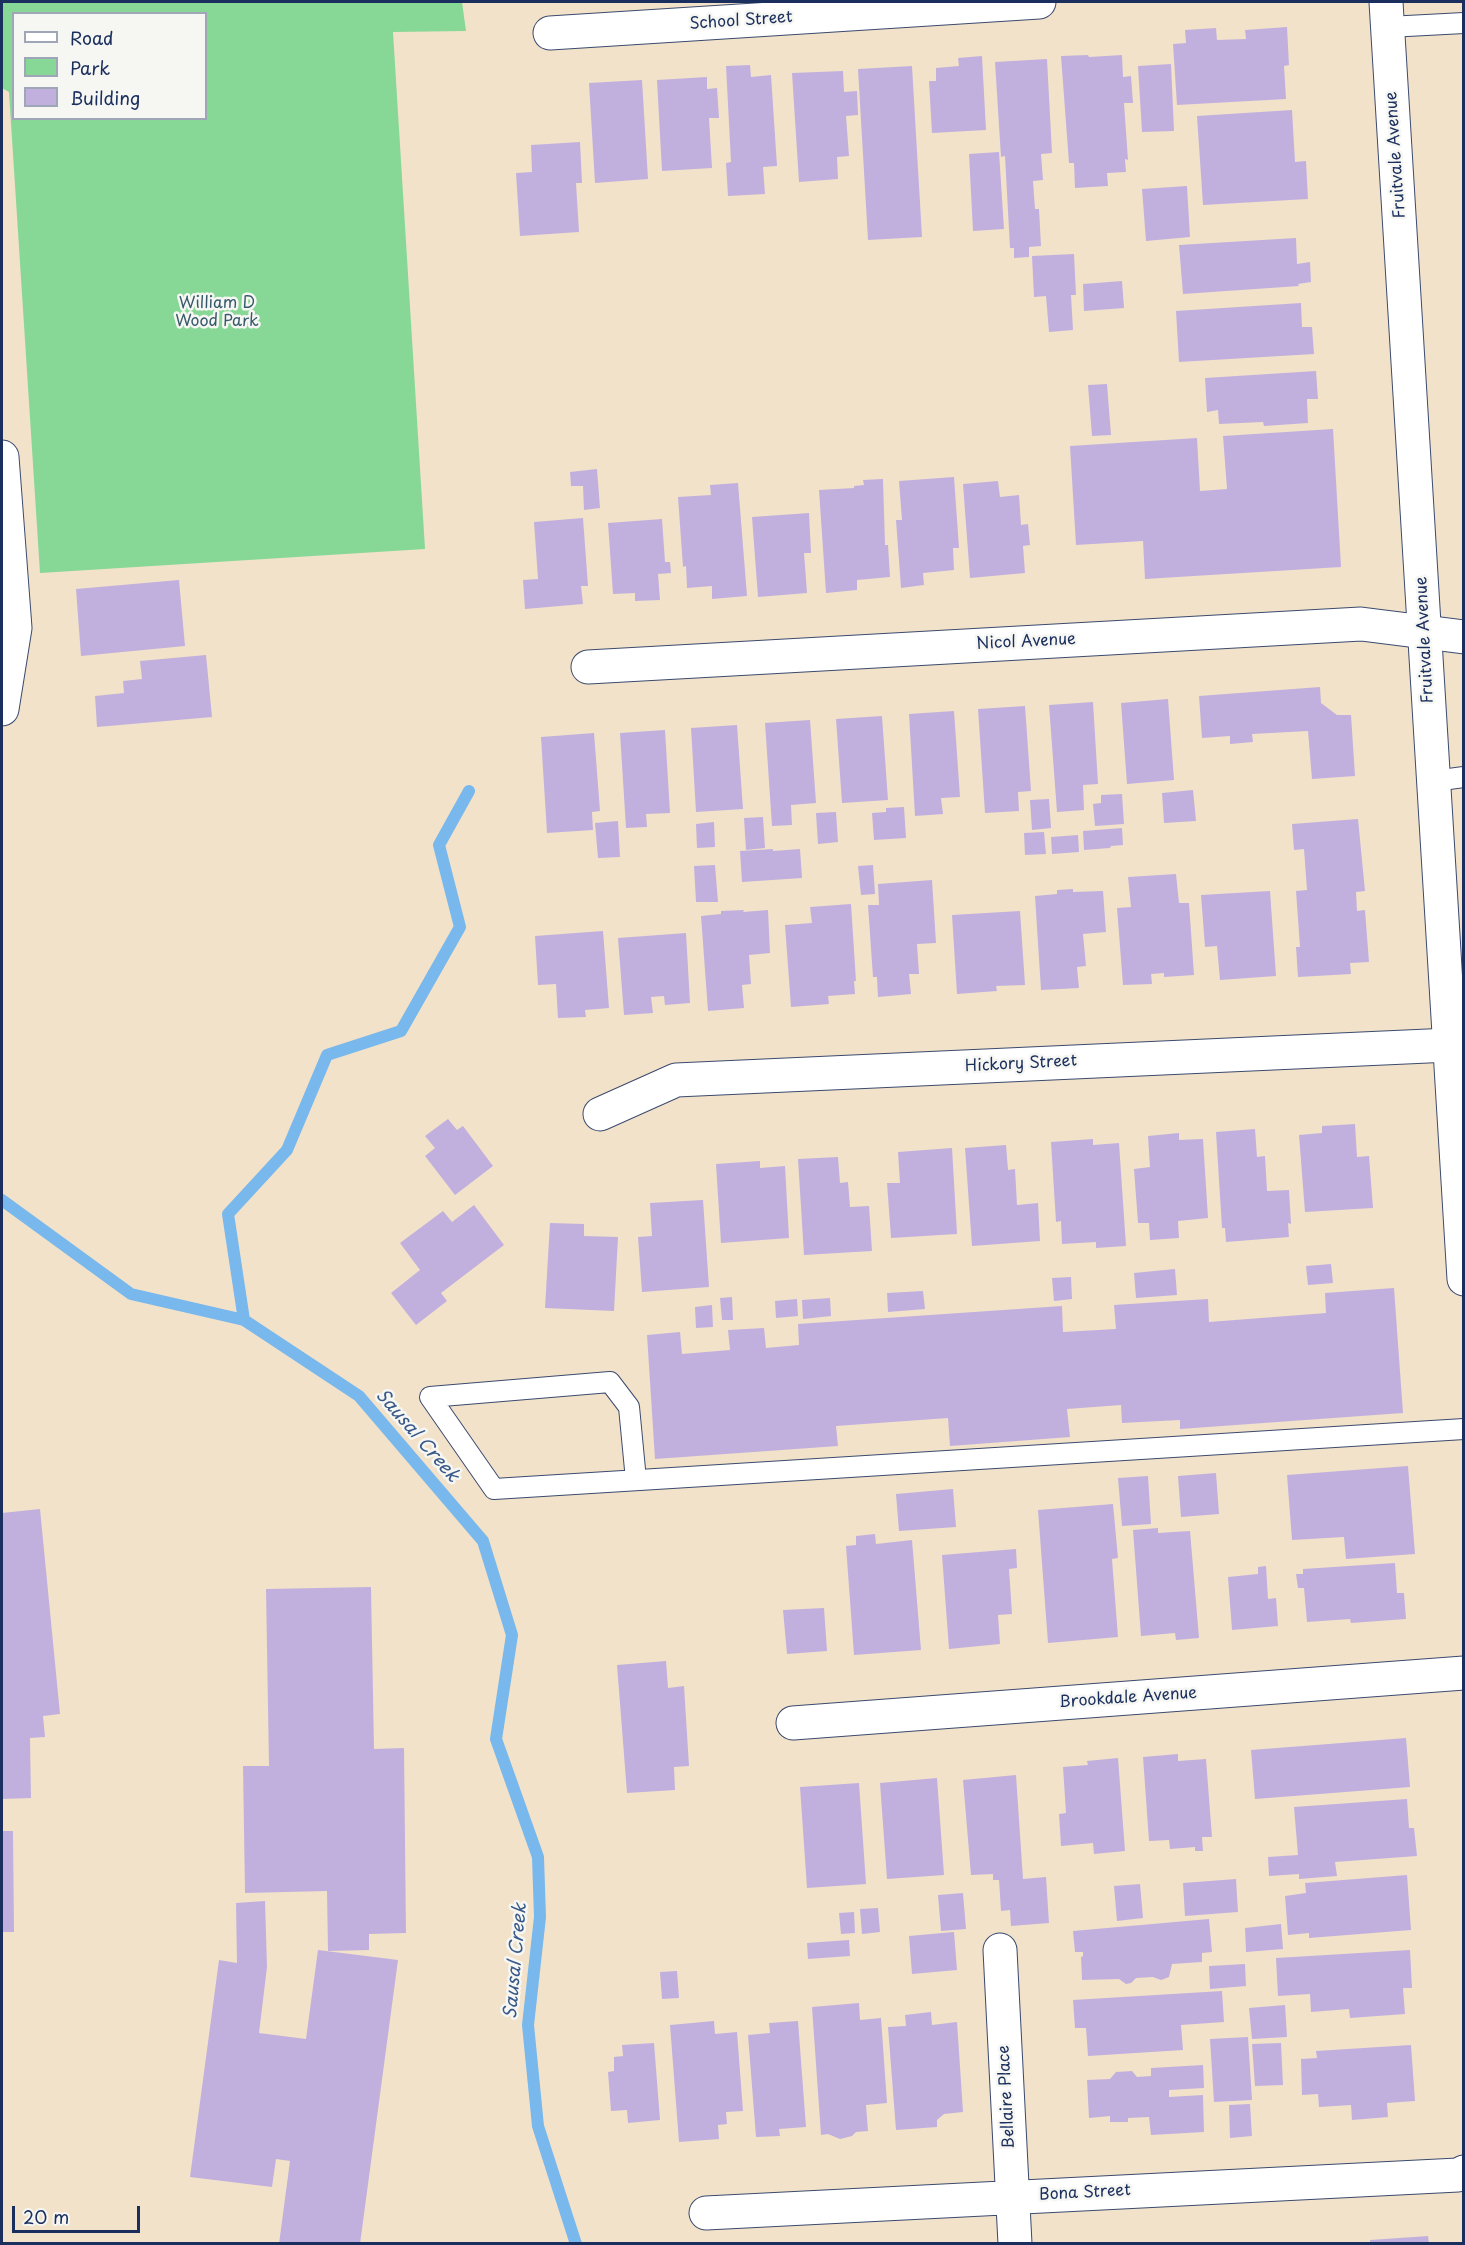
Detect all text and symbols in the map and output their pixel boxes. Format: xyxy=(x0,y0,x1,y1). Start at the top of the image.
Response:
street label: School Street xyxy=(689,8,793,34)
legend xyxy=(12,12,207,120)
text: Road xyxy=(70,24,114,51)
text: Park xyxy=(70,54,110,81)
text: Building xyxy=(70,84,140,111)
street label: Fruitvale Avenue xyxy=(1382,91,1410,219)
park label: William D Wood Park xyxy=(175,294,259,332)
street label: Fruitvale Avenue xyxy=(1412,576,1438,704)
street label: Nicol Avenue xyxy=(976,630,1076,654)
street label: Hickory Street xyxy=(965,1051,1077,1077)
water label: Sausal Creek xyxy=(371,1385,463,1487)
street label: Brookdale Avenue xyxy=(1058,1684,1198,1712)
water label: Sausal Creek xyxy=(500,1902,532,2020)
street label: Bellaire Place xyxy=(995,2045,1019,2149)
street label: Bona Street xyxy=(1039,2181,1131,2205)
scale bar xyxy=(15,2194,142,2232)
text: 20 m xyxy=(23,2203,69,2230)

